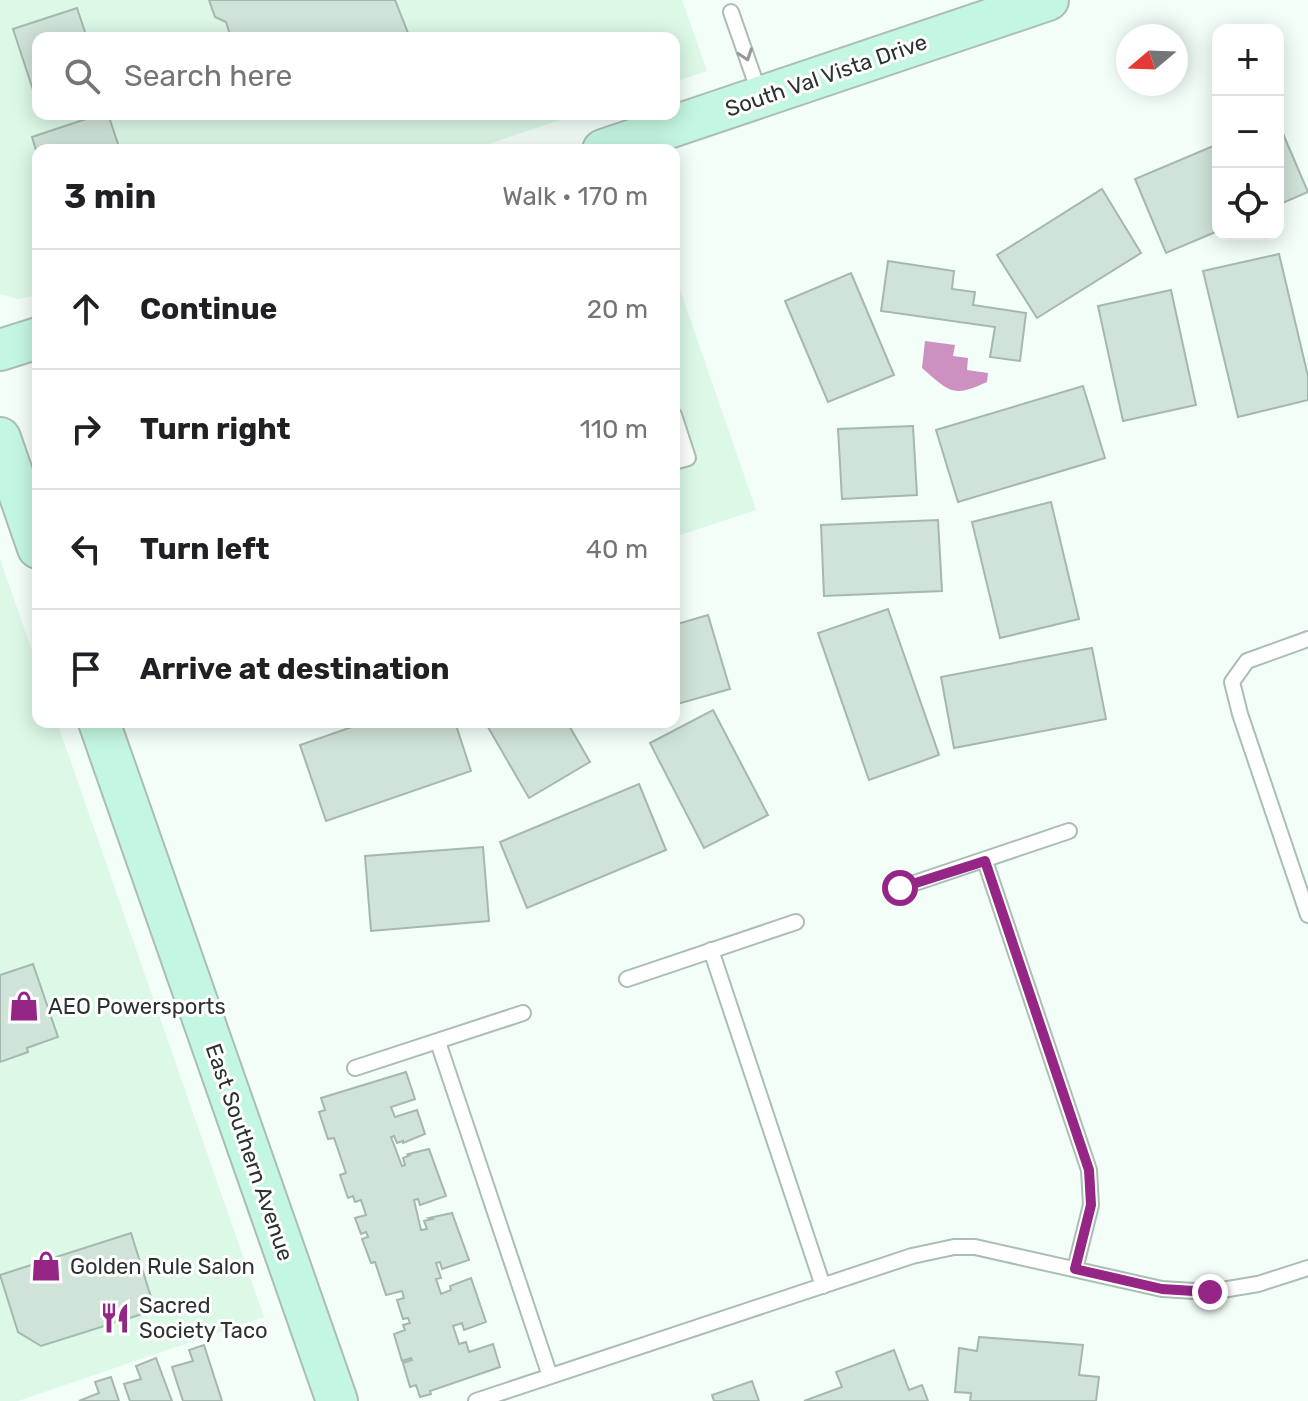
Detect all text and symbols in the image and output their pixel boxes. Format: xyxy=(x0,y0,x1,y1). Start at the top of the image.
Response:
north arrow xyxy=(1116,24,1188,96)
map controls xyxy=(1212,24,1284,240)
button: + xyxy=(1212,24,1284,96)
street label: South Val Vista Drive xyxy=(722,28,931,123)
search box xyxy=(32,32,680,120)
one-way arrow xyxy=(736,47,752,61)
icon: search xyxy=(60,54,104,98)
text: Search here xyxy=(124,58,292,94)
button: − xyxy=(1212,96,1284,168)
button: locate xyxy=(1212,168,1284,240)
text: 3 min xyxy=(64,176,156,217)
text: Walk · 170 m xyxy=(502,181,648,212)
icon: ahead xyxy=(64,287,108,331)
text: Continue xyxy=(140,291,277,327)
text: 20 m xyxy=(587,294,648,325)
icon: right xyxy=(64,407,108,451)
text: Turn right xyxy=(140,411,291,447)
text: 110 m xyxy=(580,414,648,445)
icon: left xyxy=(64,527,108,571)
text: Turn left xyxy=(140,531,270,567)
text: 40 m xyxy=(586,534,648,565)
icon: arrive xyxy=(64,647,108,691)
text: Arrive at destination xyxy=(140,651,450,687)
route start xyxy=(882,870,918,906)
shop icon: AEO Powersports xyxy=(7,989,41,1023)
place label: AEO Powersports xyxy=(48,993,226,1020)
street label: East Southern Avenue xyxy=(200,1040,299,1264)
shop icon: Golden Rule Salon xyxy=(29,1249,63,1283)
place label: Golden Rule Salon xyxy=(70,1253,255,1280)
route end xyxy=(1192,1274,1228,1310)
place label: Sacred Society Taco xyxy=(139,1292,268,1344)
restaurant icon: Sacred Society Taco xyxy=(98,1301,132,1335)

